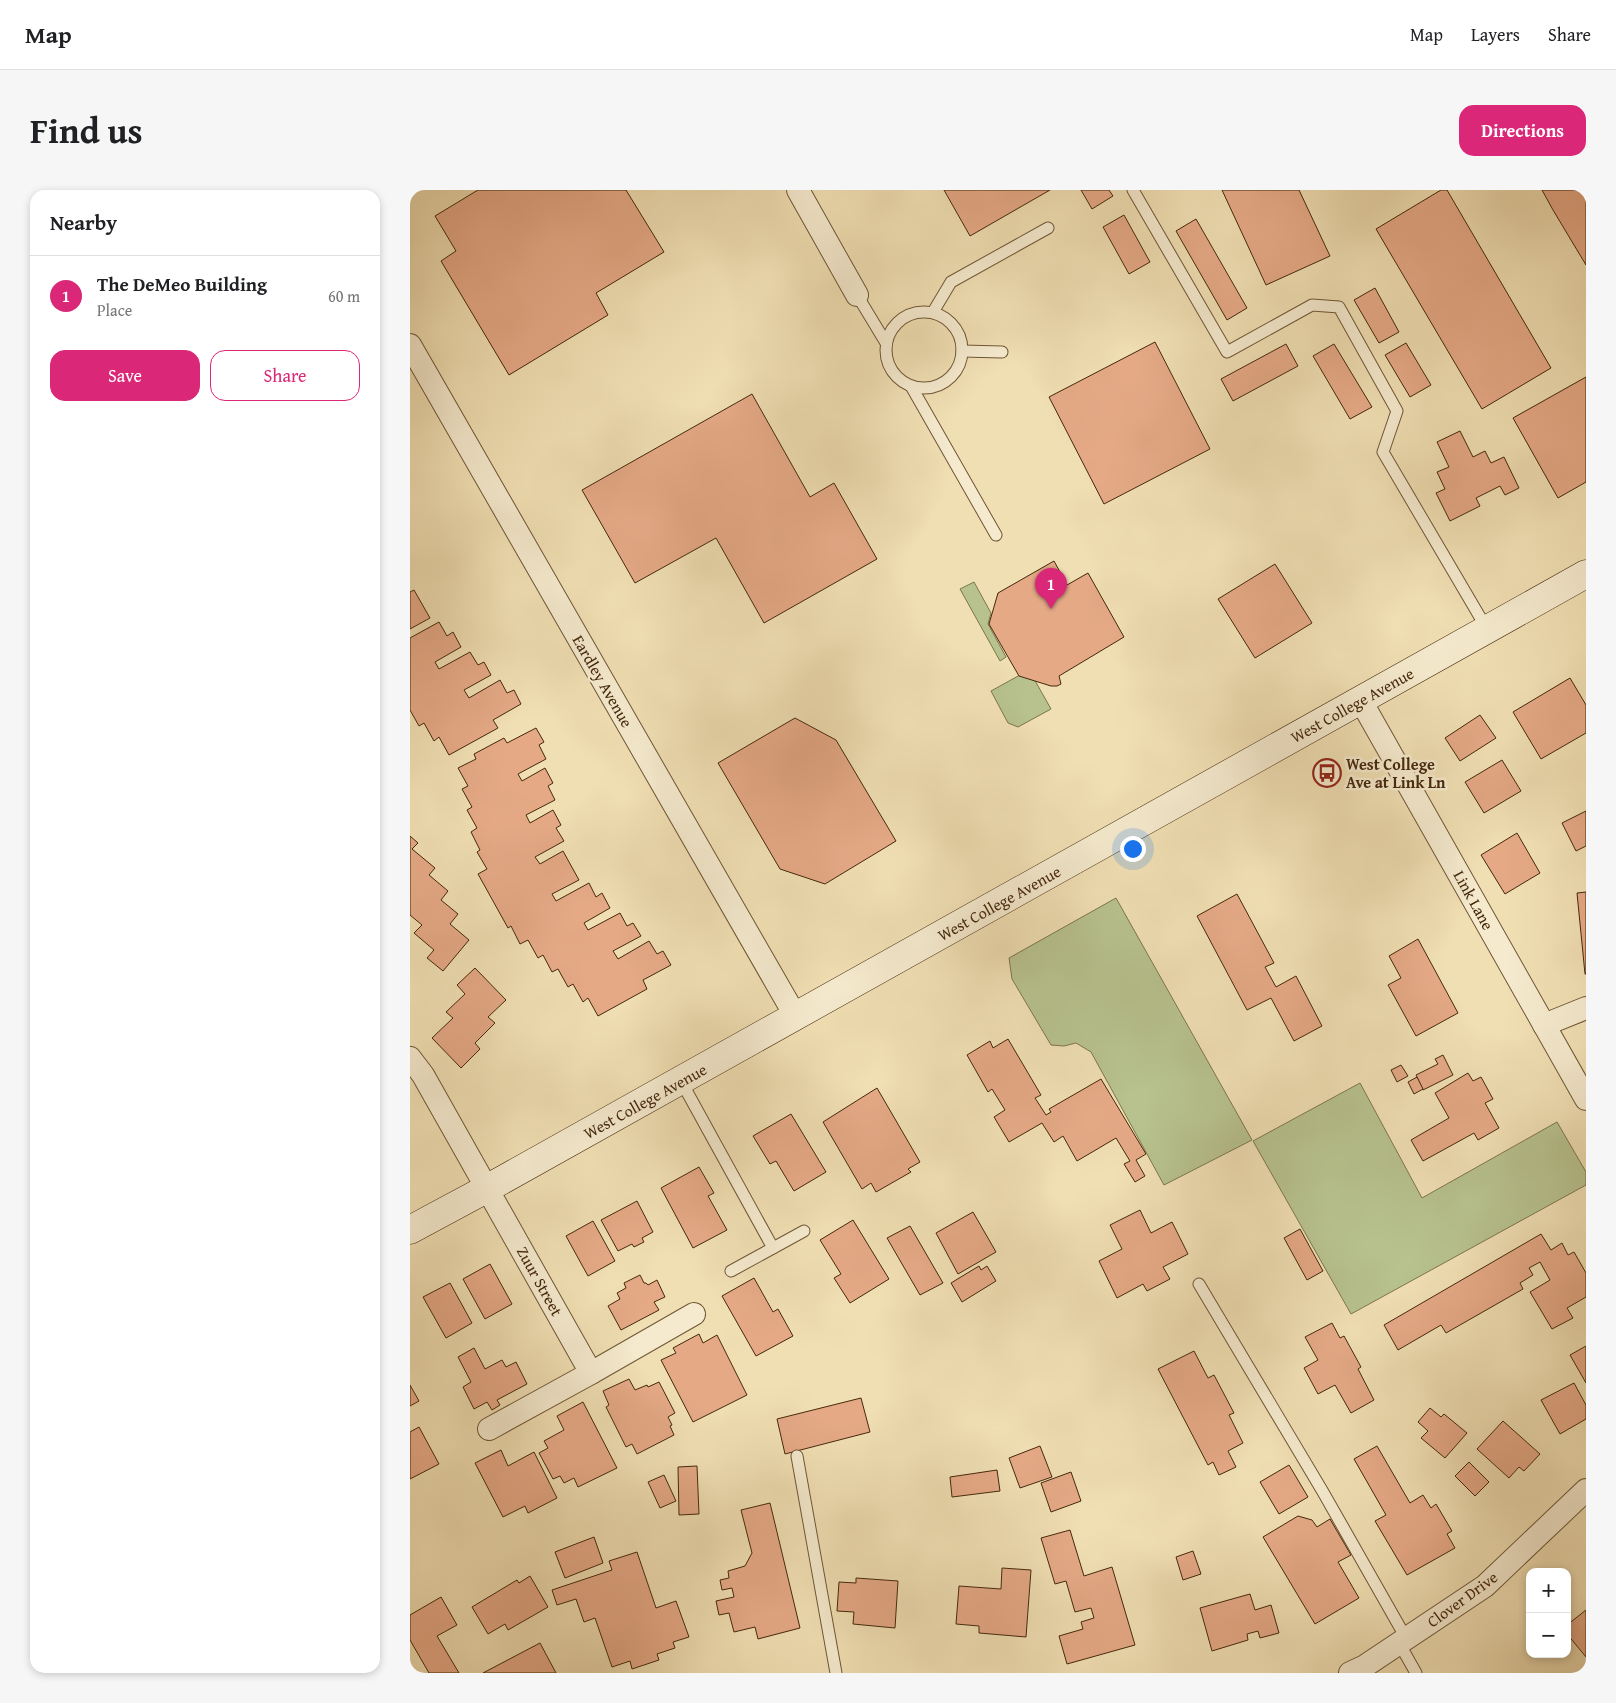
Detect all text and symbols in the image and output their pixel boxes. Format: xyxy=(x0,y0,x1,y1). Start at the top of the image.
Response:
text: Map xyxy=(25,17,72,52)
text: Map xyxy=(1410,21,1443,48)
text: Layers xyxy=(1471,21,1520,48)
text: Share xyxy=(1548,21,1591,48)
text: Find us xyxy=(30,105,143,156)
button: Directions xyxy=(1459,105,1586,156)
text: Nearby xyxy=(50,207,117,238)
text: The DeMeo Building xyxy=(97,270,267,298)
text: 1 xyxy=(62,284,70,308)
text: 60 m xyxy=(328,284,360,308)
text: Place xyxy=(97,298,132,322)
button: Save xyxy=(50,350,200,401)
button: Share xyxy=(210,350,360,401)
pin: 1 xyxy=(1035,568,1067,609)
street label: Eardley Avenue xyxy=(567,630,639,732)
street label: West College Avenue xyxy=(1286,661,1418,749)
place label: West College Ave at Link Ln xyxy=(1346,752,1446,794)
bus stop icon: West College Ave at Link Ln xyxy=(1312,758,1342,788)
your location xyxy=(1120,836,1146,862)
street label: West College Avenue xyxy=(933,859,1065,947)
street label: Link Lane xyxy=(1448,866,1500,934)
street label: West College Avenue xyxy=(579,1057,711,1145)
street label: Zuur Street xyxy=(511,1242,569,1321)
street label: Clover Drive xyxy=(1422,1565,1502,1633)
map controls xyxy=(1526,1568,1571,1658)
button: + xyxy=(1526,1568,1571,1613)
button: − xyxy=(1526,1613,1571,1658)

